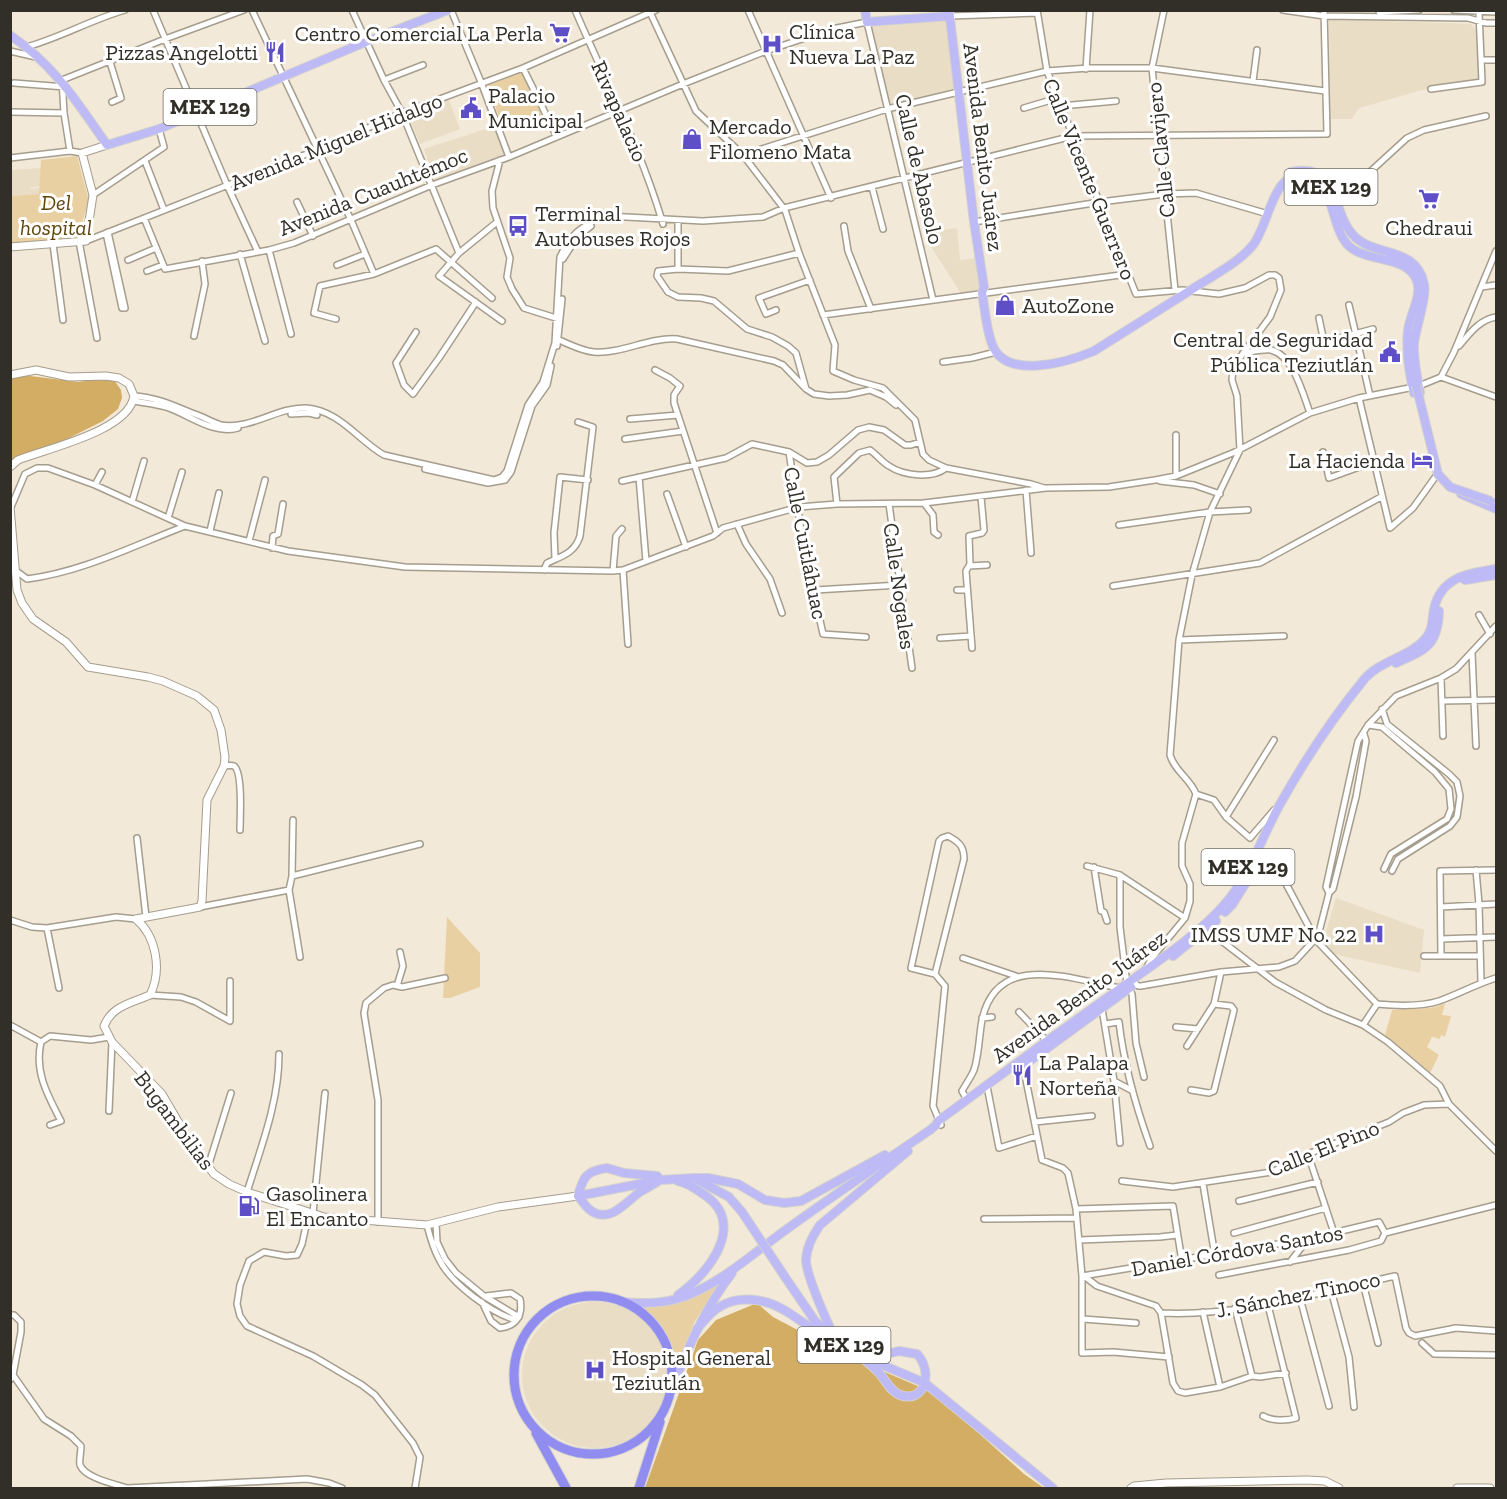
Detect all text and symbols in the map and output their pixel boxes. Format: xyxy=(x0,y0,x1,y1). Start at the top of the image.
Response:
place label: Clínica Nueva La Paz xyxy=(789,18,915,70)
place label: Centro Comercial La Perla xyxy=(295,20,543,47)
supermarket icon: Centro Comercial La Perla xyxy=(548,21,572,45)
hospital icon: Clínica Nueva La Paz xyxy=(760,32,784,56)
place label: Pizzas Angelotti xyxy=(105,39,258,66)
restaurant icon: Pizzas Angelotti xyxy=(263,40,287,64)
street label: Avenida Benito Juárez xyxy=(957,41,1010,253)
street label: Rivapalacio xyxy=(585,56,654,166)
street label: Calle Vicente Guerrero xyxy=(1037,74,1142,284)
street label: Calle Clavijero xyxy=(1140,81,1181,219)
place label: Palacio Municipal xyxy=(488,82,583,134)
street label: Avenida Miguel Hidalgo xyxy=(226,86,446,196)
road number: MEX 129 xyxy=(164,89,256,125)
street label: Calle de Abasolo xyxy=(889,91,950,247)
public building icon: Palacio Municipal xyxy=(459,96,483,120)
place label: Mercado Filomeno Mata xyxy=(709,113,852,165)
shop icon: Mercado Filomeno Mata xyxy=(680,127,704,151)
street label: Avenida Cuauhtémoc xyxy=(275,141,472,242)
road number: MEX 129 xyxy=(1284,169,1378,205)
supermarket icon: Chedraui xyxy=(1417,187,1441,211)
park label: Del hospital xyxy=(20,189,92,241)
place label: Terminal Autobuses Rojos xyxy=(535,200,690,252)
bus stop icon: Terminal Autobuses Rojos xyxy=(506,214,530,238)
place label: Chedraui xyxy=(1385,214,1473,241)
place label: AutoZone xyxy=(1022,292,1114,319)
shop icon: AutoZone xyxy=(993,293,1017,317)
place label: Central de Seguridad Pública Teziutlán xyxy=(1173,326,1373,378)
public building icon: Central de Seguridad Pública Teziutlán xyxy=(1378,340,1402,364)
place label: La Hacienda xyxy=(1288,447,1405,474)
hotel icon: La Hacienda xyxy=(1410,448,1434,472)
street label: Calle Cuitláhuac xyxy=(777,465,834,622)
street label: Calle Nogales xyxy=(877,521,922,651)
road number: MEX 129 xyxy=(1202,849,1294,885)
place label: IMSS UMF No. 22 xyxy=(1191,921,1357,948)
hospital icon: IMSS UMF No. 22 xyxy=(1362,922,1386,946)
street label: Avenida Benito Juárez xyxy=(987,924,1172,1069)
place label: La Palapa Norteña xyxy=(1039,1049,1129,1101)
restaurant icon: La Palapa Norteña xyxy=(1010,1063,1034,1087)
street label: Bugambilias xyxy=(128,1065,221,1175)
street label: Calle El Pino xyxy=(1263,1114,1383,1183)
place label: Gasolinera El Encanto xyxy=(266,1180,368,1232)
fuel station icon: Gasolinera El Encanto xyxy=(237,1194,261,1218)
street label: Daniel Córdova Santos xyxy=(1129,1219,1345,1282)
street label: J. Sánchez Tinoco xyxy=(1214,1265,1383,1324)
road number: MEX 129 xyxy=(798,1327,890,1363)
place label: Hospital General Teziutlán xyxy=(612,1344,771,1396)
hospital icon: Hospital General Teziutlán xyxy=(583,1358,607,1382)

